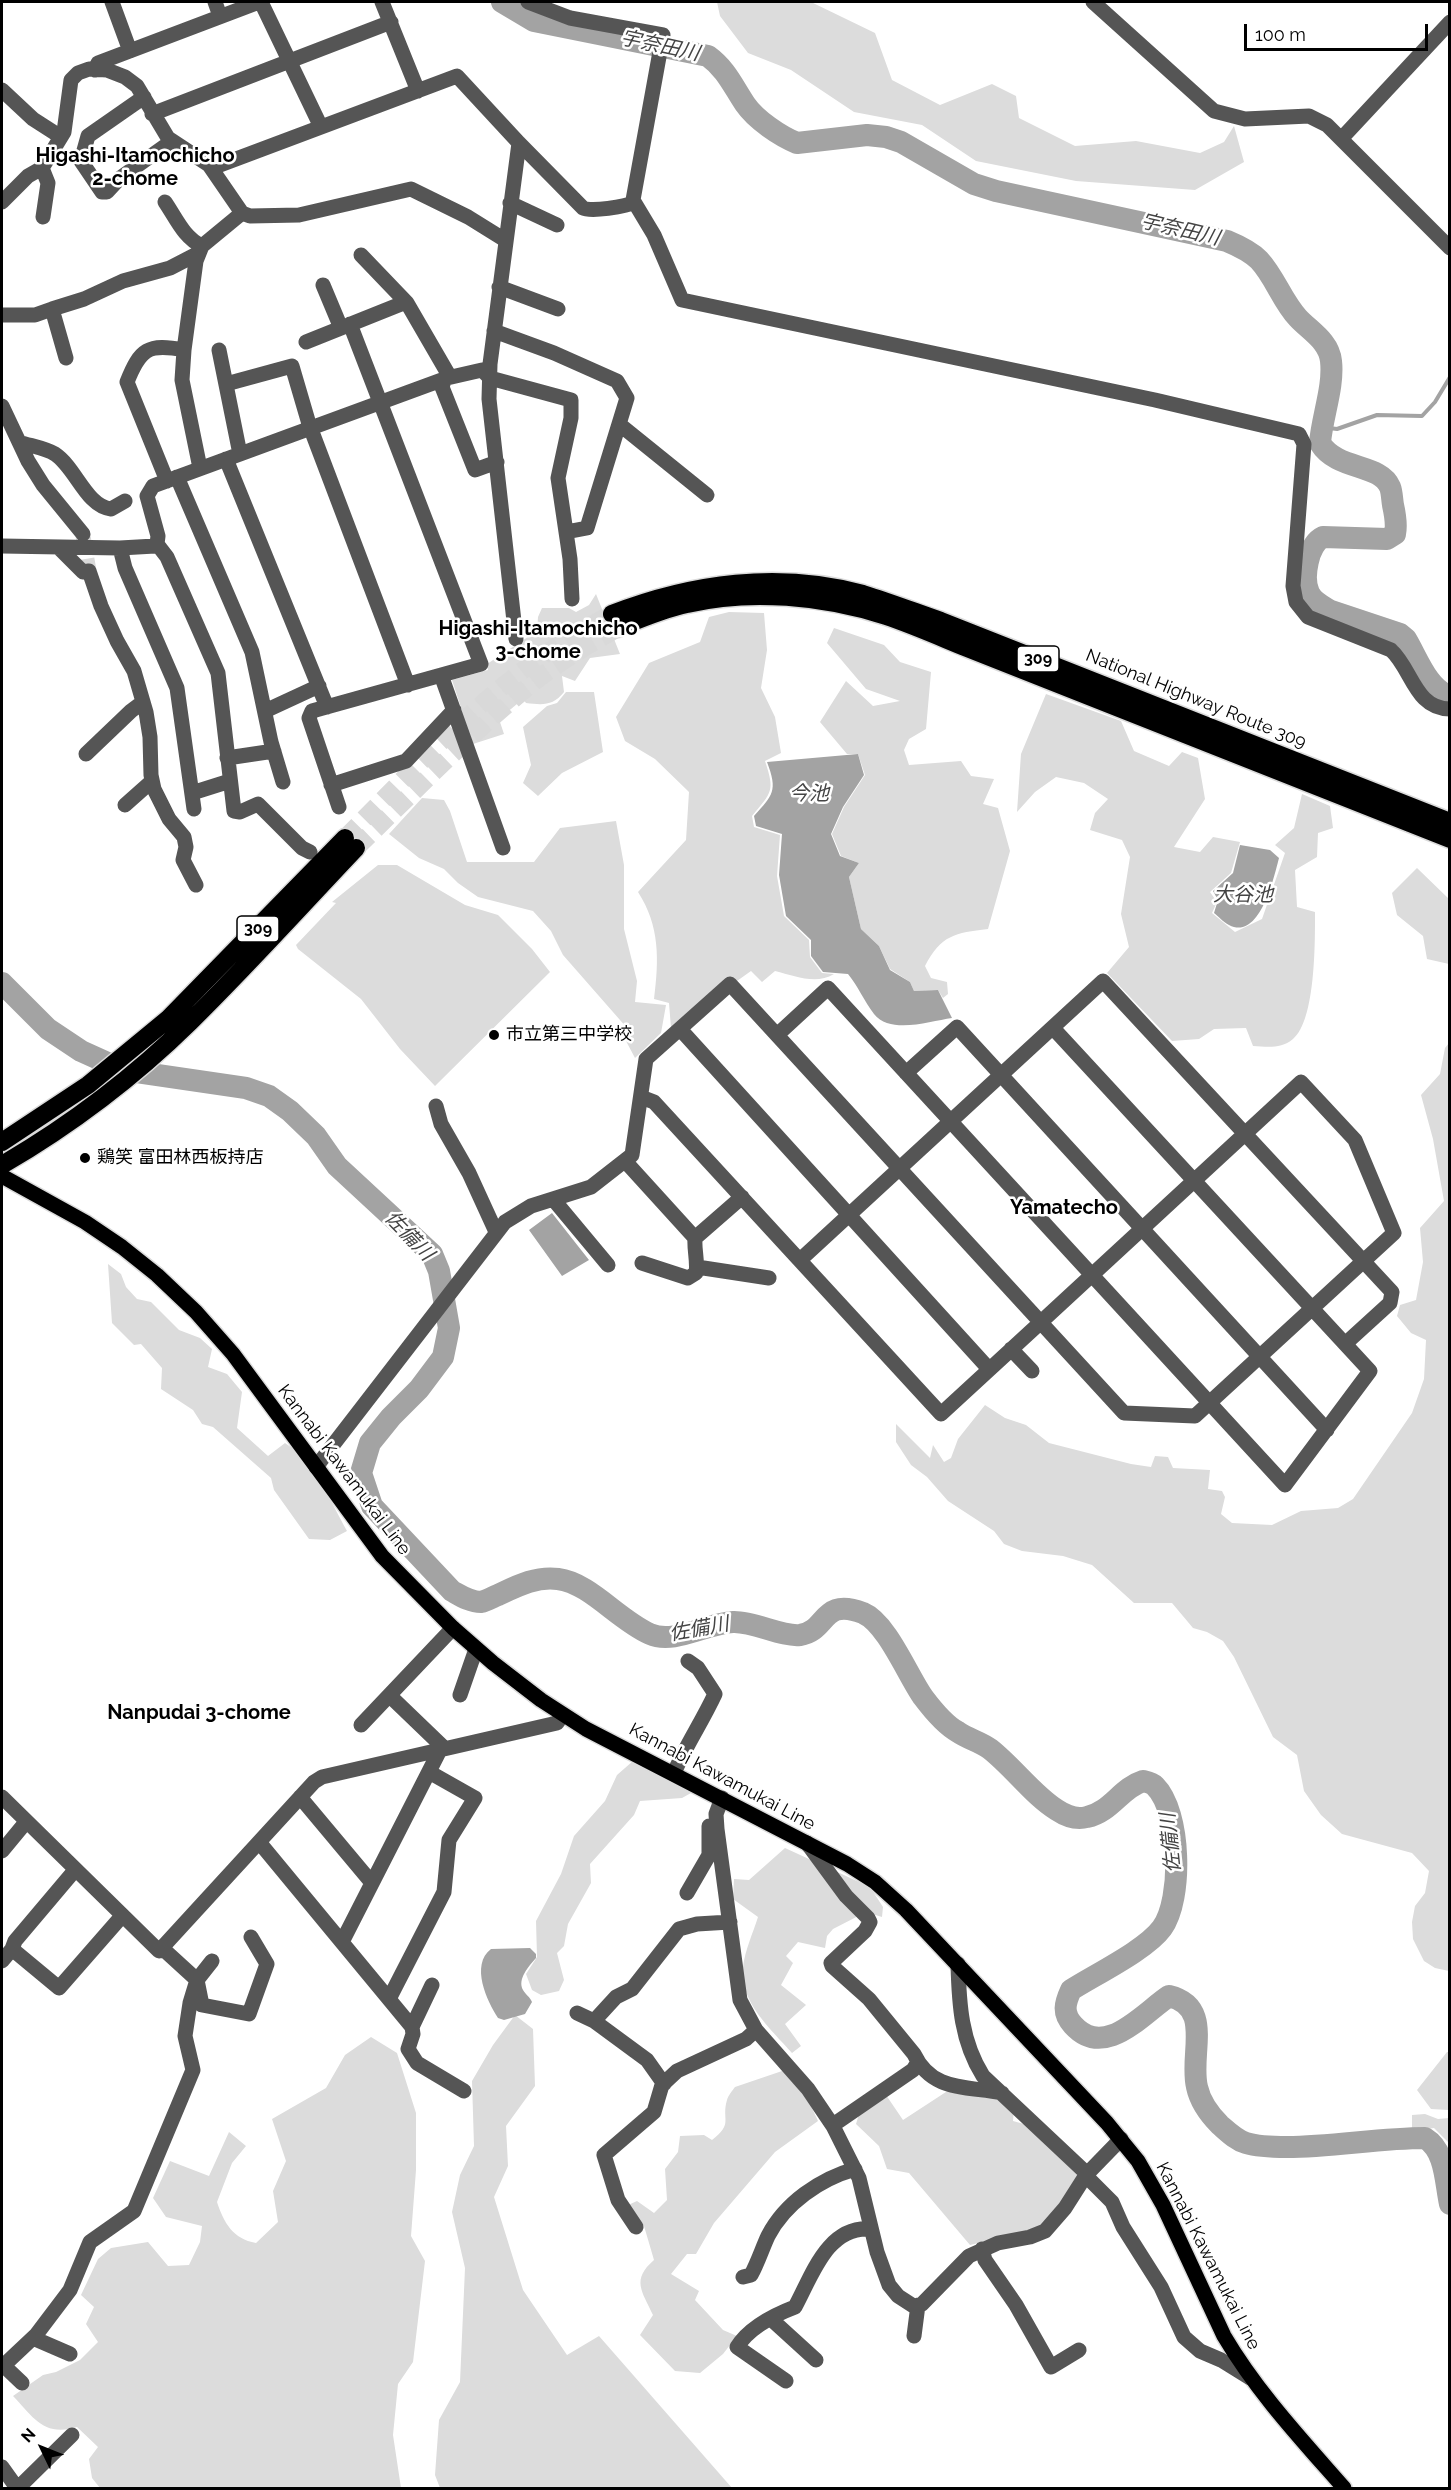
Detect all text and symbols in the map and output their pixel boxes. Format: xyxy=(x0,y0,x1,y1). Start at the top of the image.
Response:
scale bar xyxy=(1247,12,1432,50)
text: 100 m xyxy=(1255,24,1306,45)
water label: 宇奈田川 xyxy=(618,26,702,66)
district label: Higashi-Itamochicho 2-chome xyxy=(36,144,234,191)
water label: 宇奈田川 xyxy=(1138,209,1222,251)
district label: Higashi-Itamochicho 3-chome xyxy=(439,617,637,664)
street label: National Highway Route 309 xyxy=(1083,645,1309,753)
road number: 309 xyxy=(1017,646,1059,672)
water label: 今池 xyxy=(789,782,829,806)
water label: 大谷池 xyxy=(1213,883,1273,907)
road number: 309 xyxy=(237,916,279,942)
place label: 市立第三中学校 xyxy=(506,1024,632,1046)
marker: 市立第三中学校 xyxy=(487,1028,501,1042)
place label: 鶏笑 富田林西板持店 xyxy=(97,1147,264,1169)
marker: 鶏笑 富田林西板持店 xyxy=(78,1151,92,1165)
district label: Yamatecho xyxy=(1010,1196,1118,1220)
water label: 佐備川 xyxy=(380,1206,438,1266)
street label: Kannabi Kawamukai Line xyxy=(273,1381,415,1559)
water label: 佐備川 xyxy=(667,1612,731,1646)
district label: Nanpudai 3-chome xyxy=(107,1701,291,1725)
street label: Kannabi Kawamukai Line xyxy=(625,1719,819,1835)
water label: 佐備川 xyxy=(1156,1812,1186,1874)
street label: Kannabi Kawamukai Line xyxy=(1151,2159,1265,2353)
north arrow xyxy=(12,2418,72,2478)
text: N xyxy=(17,2424,40,2446)

